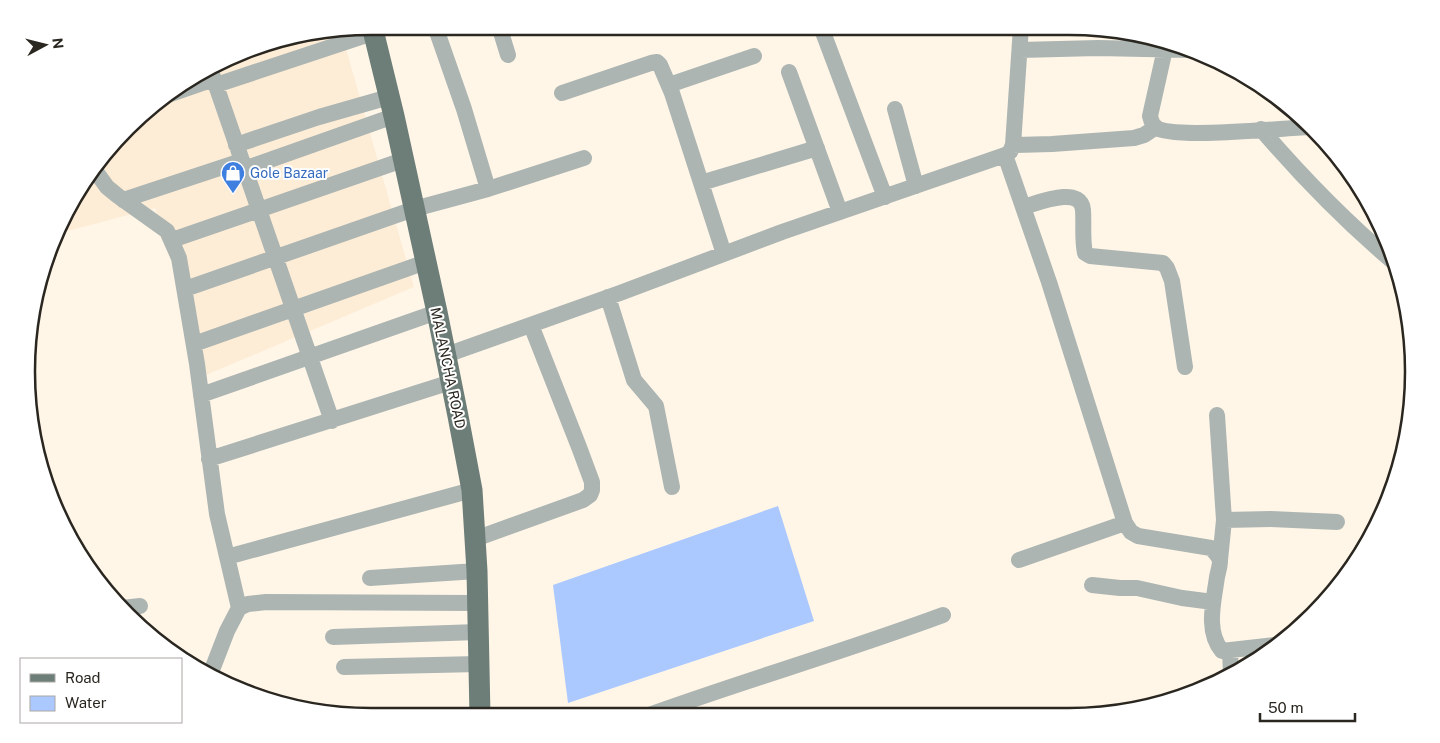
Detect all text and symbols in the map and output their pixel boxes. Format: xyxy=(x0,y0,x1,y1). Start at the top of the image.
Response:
north arrow xyxy=(20,20,70,70)
text: N xyxy=(49,37,67,50)
shop icon: Gole Bazaar xyxy=(220,160,246,194)
place label: Gole Bazaar xyxy=(250,165,328,181)
street label: MALANCHA ROAD xyxy=(427,306,469,430)
legend xyxy=(20,658,182,723)
text: Road xyxy=(65,669,101,686)
scale bar xyxy=(1260,690,1355,722)
text: Water xyxy=(65,694,107,711)
text: 50 m xyxy=(1268,699,1303,716)

